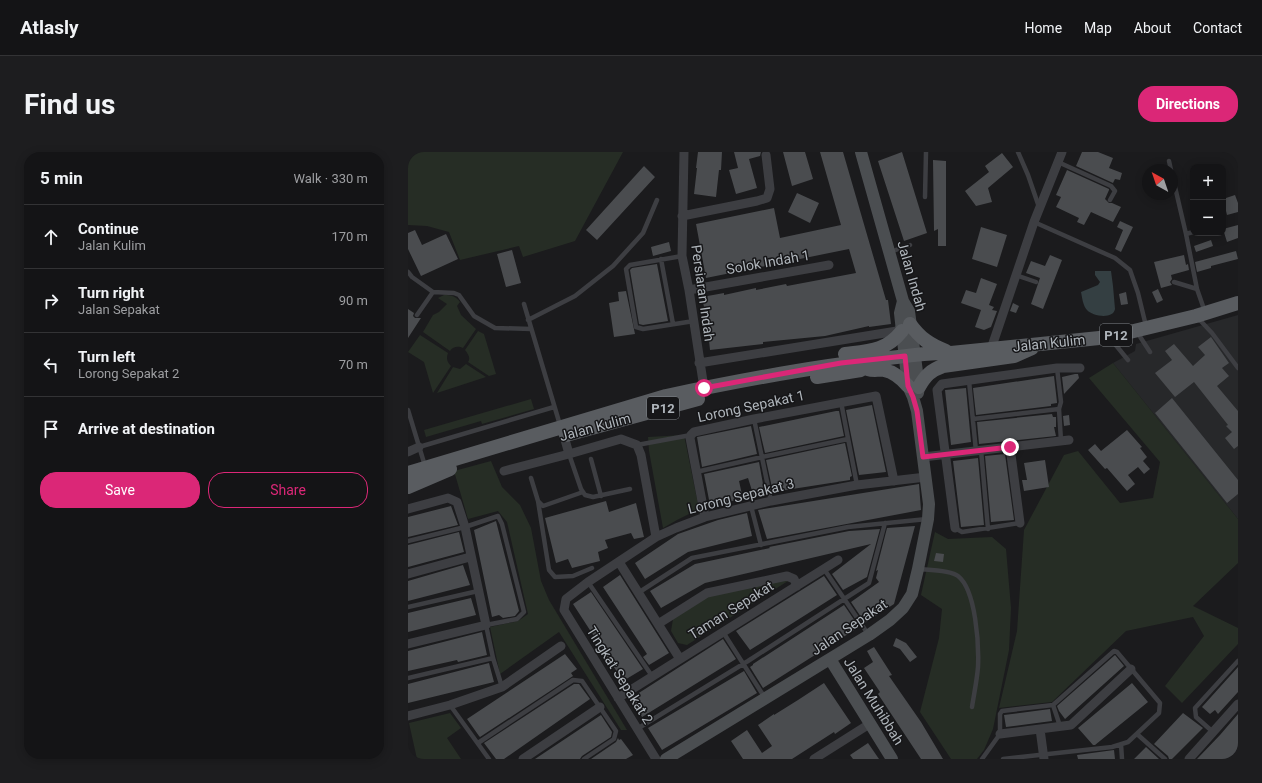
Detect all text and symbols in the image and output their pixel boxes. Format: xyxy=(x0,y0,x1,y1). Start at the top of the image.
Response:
text: Atlasly xyxy=(20,16,79,39)
text: Home xyxy=(1024,20,1062,36)
text: Map xyxy=(1084,20,1112,36)
text: About xyxy=(1134,20,1171,36)
text: Contact xyxy=(1193,20,1242,36)
button: Directions xyxy=(1138,86,1238,122)
text: Find us xyxy=(24,88,115,121)
north arrow xyxy=(1142,164,1178,200)
map controls xyxy=(1190,164,1226,236)
button: + xyxy=(1190,164,1226,200)
text: 5 min xyxy=(40,168,83,188)
text: Walk · 330 m xyxy=(293,171,368,186)
button: − xyxy=(1190,200,1226,236)
text: Continue xyxy=(78,220,139,238)
icon: ahead xyxy=(40,226,62,248)
text: 170 m xyxy=(331,229,368,244)
text: Jalan Kulim xyxy=(78,238,146,253)
street label: Jalan Indah xyxy=(894,239,930,313)
street label: Persiaran Indah xyxy=(688,244,718,342)
street label: Solok Indah 1 xyxy=(725,247,811,277)
text: Turn right xyxy=(78,284,144,302)
icon: right xyxy=(40,290,62,312)
text: 90 m xyxy=(339,293,368,308)
text: Jalan Sepakat xyxy=(78,302,160,317)
road number: P12 xyxy=(1100,324,1132,346)
street label: Jalan Kulim xyxy=(1012,331,1086,355)
text: Turn left xyxy=(78,348,135,366)
icon: left xyxy=(40,354,62,376)
text: 70 m xyxy=(339,357,368,372)
text: Lorong Sepakat 2 xyxy=(78,366,179,381)
route start xyxy=(695,379,713,397)
street label: Lorong Sepakat 1 xyxy=(696,387,806,425)
road number: P12 xyxy=(647,397,679,419)
street label: Jalan Kulim xyxy=(558,410,632,444)
icon: arrive xyxy=(40,418,62,440)
text: Arrive at destination xyxy=(78,420,215,438)
route end xyxy=(1001,438,1019,456)
button: Save xyxy=(40,472,200,508)
button: Share xyxy=(208,472,368,508)
street label: Lorong Sepakat 3 xyxy=(686,475,796,517)
street label: Taman Sepakat xyxy=(686,577,777,642)
street label: Jalan Sepakat xyxy=(808,596,890,658)
street label: Tingkat Sepakat 2 xyxy=(584,623,657,727)
street label: Jalan Muhibbah xyxy=(841,654,907,748)

